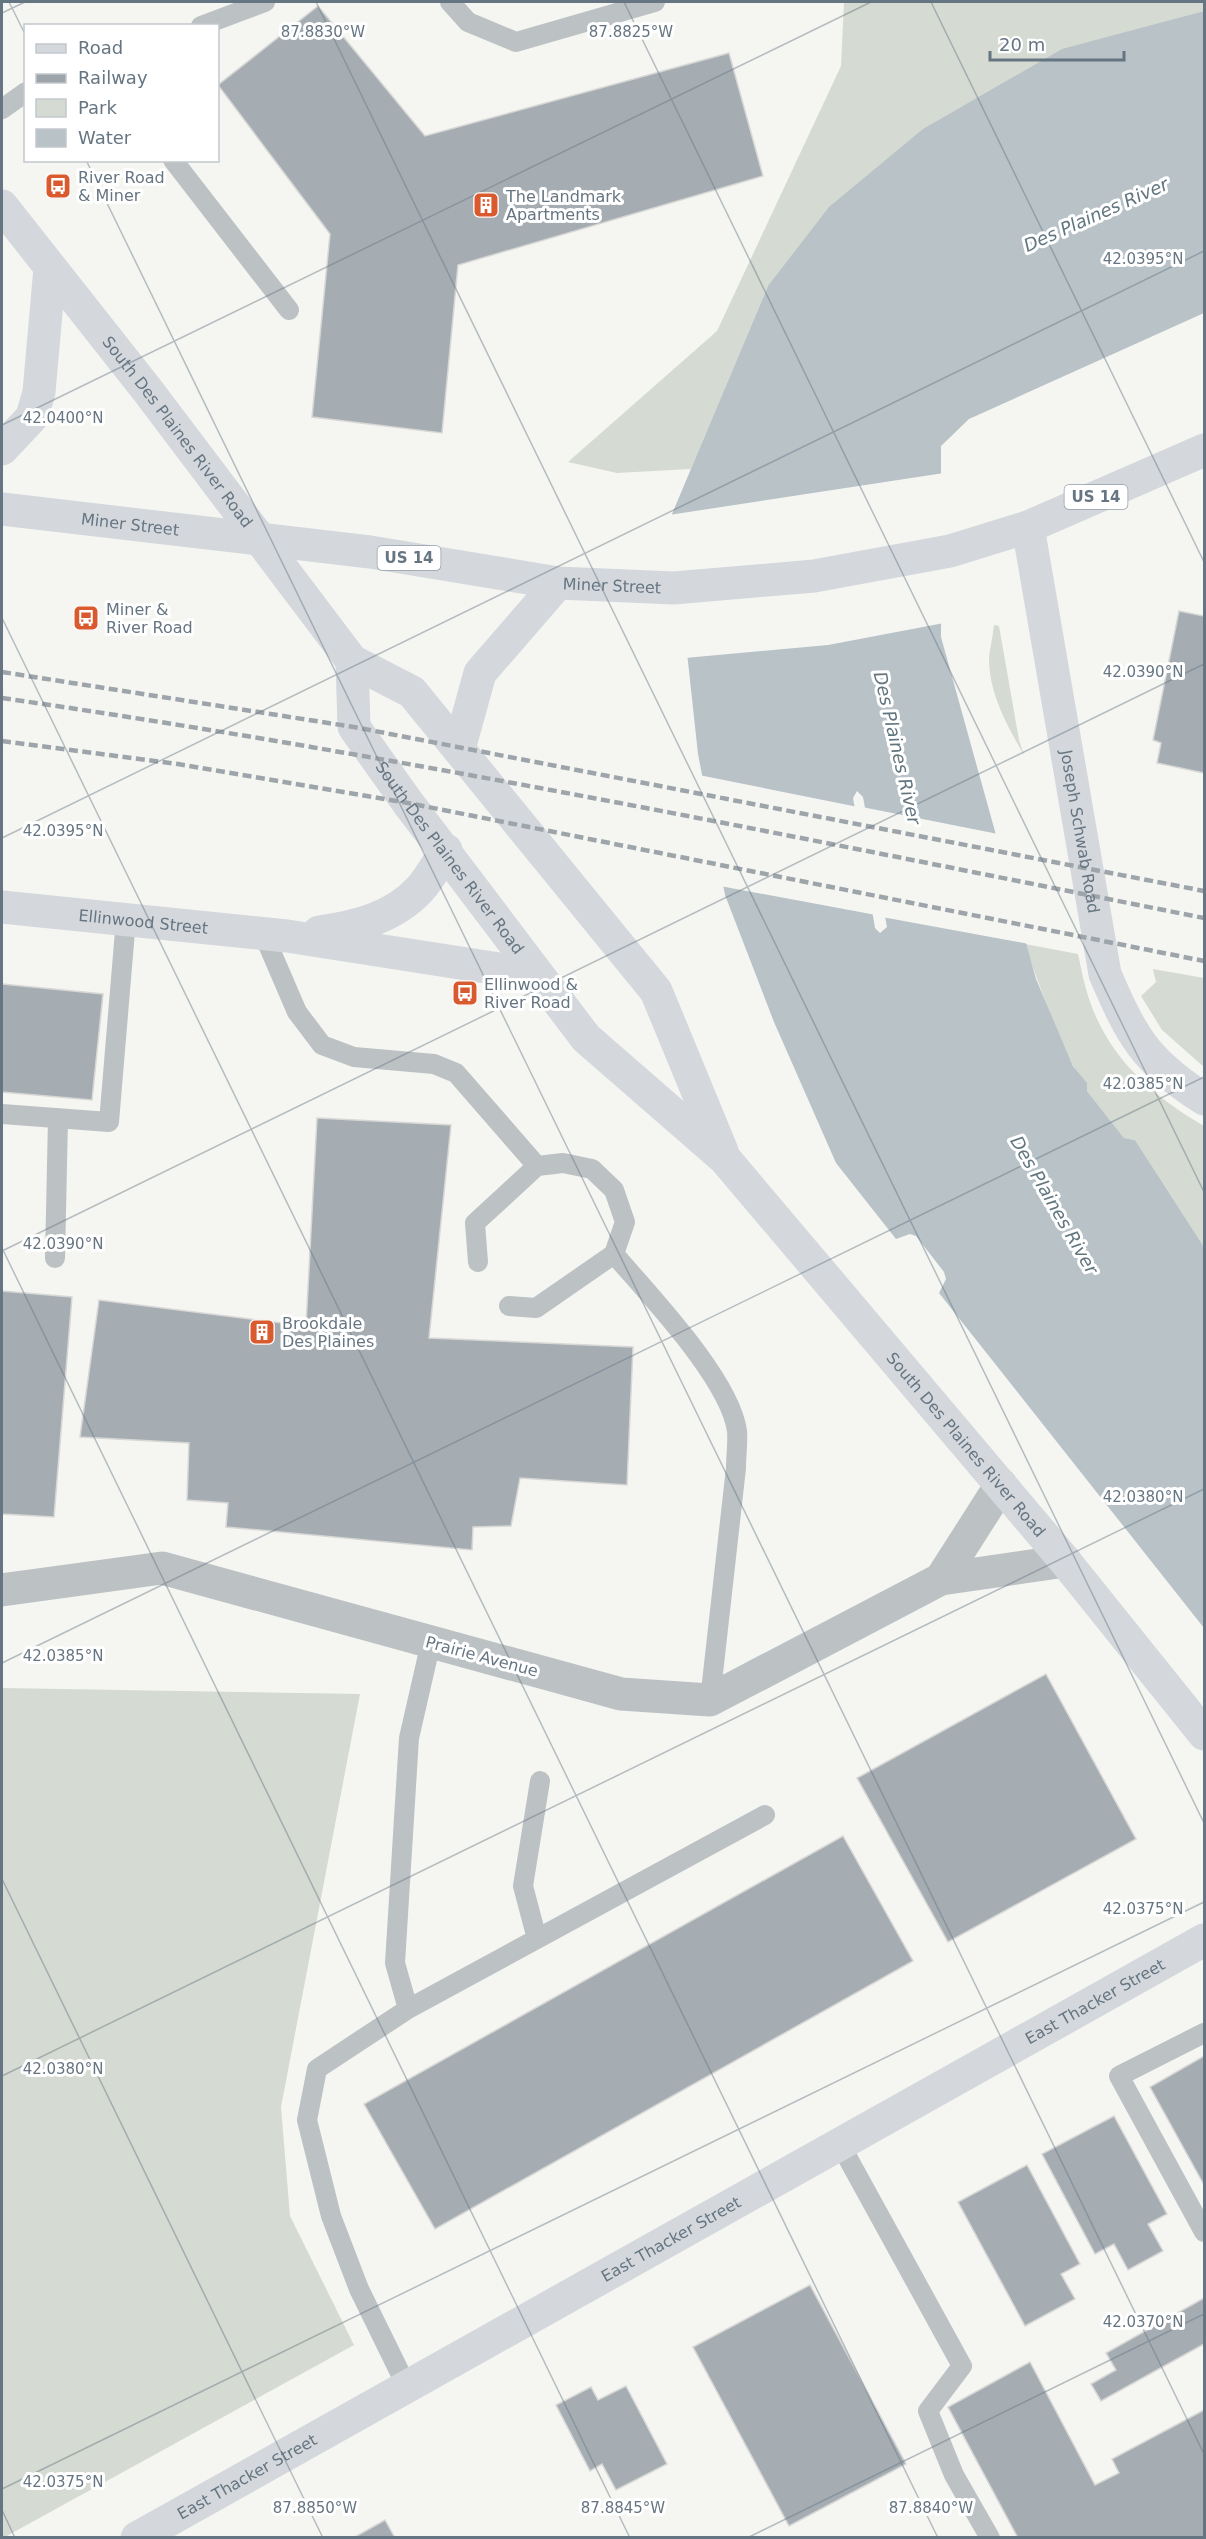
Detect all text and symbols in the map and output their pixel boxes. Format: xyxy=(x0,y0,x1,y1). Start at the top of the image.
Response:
text: 87.8830°W xyxy=(281,23,365,41)
text: 87.8825°W xyxy=(589,23,673,41)
legend xyxy=(24,24,219,162)
scale bar xyxy=(990,24,1124,62)
text: 20 m xyxy=(999,34,1045,55)
text: Road xyxy=(78,37,123,58)
text: Railway xyxy=(78,67,148,88)
text: Park xyxy=(78,97,117,118)
text: Water xyxy=(78,127,132,148)
place label: River Road & Miner xyxy=(78,168,165,205)
bus stop icon: River Road & Miner xyxy=(43,171,73,201)
water label: Des Plaines River xyxy=(1020,173,1173,256)
place label: The Landmark Apartments xyxy=(505,187,622,224)
building icon: The Landmark Apartments xyxy=(471,190,501,220)
text: 42.0395°N xyxy=(1103,250,1183,268)
street label: South Des Plaines River Road xyxy=(98,332,257,531)
text: 42.0400°N xyxy=(23,409,103,427)
road number: US 14 xyxy=(1064,485,1128,509)
street label: Miner Street xyxy=(80,509,180,540)
road number: US 14 xyxy=(378,546,440,570)
street label: Miner Street xyxy=(562,574,662,597)
place label: Miner & River Road xyxy=(106,600,193,637)
bus stop icon: Miner & River Road xyxy=(71,603,101,633)
text: 42.0390°N xyxy=(1103,663,1183,681)
water label: Des Plaines River xyxy=(870,669,926,828)
street label: Joseph Schwab Road xyxy=(1056,747,1103,915)
street label: South Des Plaines River Road xyxy=(371,758,528,958)
text: 42.0395°N xyxy=(23,822,103,840)
street label: Ellinwood Street xyxy=(77,906,209,938)
place label: Ellinwood & River Road xyxy=(484,975,578,1012)
bus stop icon: Ellinwood & River Road xyxy=(450,978,480,1008)
text: 42.0385°N xyxy=(1103,1075,1183,1093)
water label: Des Plaines River xyxy=(1006,1132,1103,1279)
text: 42.0390°N xyxy=(23,1235,103,1253)
place label: Brookdale Des Plaines xyxy=(282,1314,374,1351)
building icon: Brookdale Des Plaines xyxy=(247,1317,277,1347)
street label: South Des Plaines River Road xyxy=(883,1348,1049,1541)
text: 42.0380°N xyxy=(1103,1488,1183,1506)
street label: Prairie Avenue xyxy=(424,1632,540,1681)
text: 42.0385°N xyxy=(23,1647,103,1665)
text: 42.0375°N xyxy=(1103,1900,1183,1918)
street label: East Thacker Street xyxy=(1022,1955,1168,2048)
text: 42.0380°N xyxy=(23,2060,103,2078)
street label: East Thacker Street xyxy=(598,2193,744,2286)
text: 42.0370°N xyxy=(1103,2313,1183,2331)
street label: East Thacker Street xyxy=(174,2430,320,2524)
text: 42.0375°N xyxy=(23,2473,103,2491)
text: 87.8850°W xyxy=(273,2499,357,2517)
text: 87.8845°W xyxy=(581,2499,665,2517)
text: 87.8840°W xyxy=(889,2499,973,2517)

